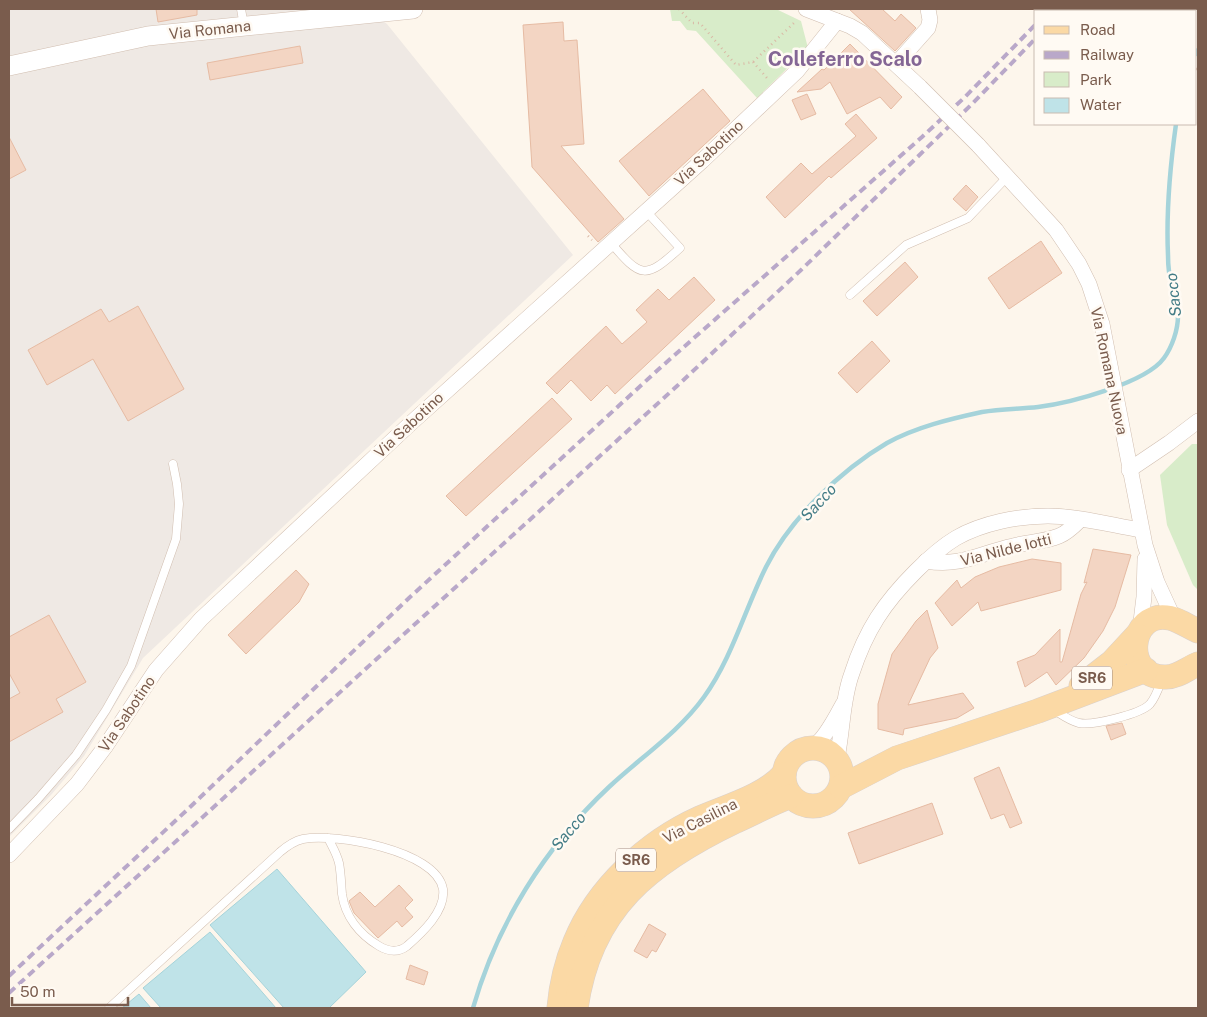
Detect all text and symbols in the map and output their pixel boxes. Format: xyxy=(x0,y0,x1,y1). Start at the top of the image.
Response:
legend xyxy=(1034,10,1197,125)
street label: Via Romana xyxy=(168,17,252,42)
text: Road xyxy=(1080,21,1116,38)
text: Railway xyxy=(1080,46,1134,63)
district label: Colleferro Scalo xyxy=(768,47,922,71)
text: Park xyxy=(1080,71,1112,88)
text: Water xyxy=(1080,96,1122,113)
street label: Via Sabotino xyxy=(671,116,747,189)
water label: Sacco xyxy=(1162,272,1185,318)
street label: Via Romana Nuova xyxy=(1088,306,1131,436)
street label: Via Sabotino xyxy=(371,388,447,461)
water label: Sacco xyxy=(796,479,841,525)
street label: Via Nilde Iotti xyxy=(959,530,1053,569)
road number: SR6 xyxy=(1072,666,1112,690)
street label: Via Sabotino xyxy=(95,673,158,755)
street label: Via Casilina xyxy=(660,795,740,846)
water label: Sacco xyxy=(547,808,590,854)
road number: SR6 xyxy=(616,848,656,872)
scale bar xyxy=(12,974,129,1006)
text: 50 m xyxy=(20,983,55,1000)

